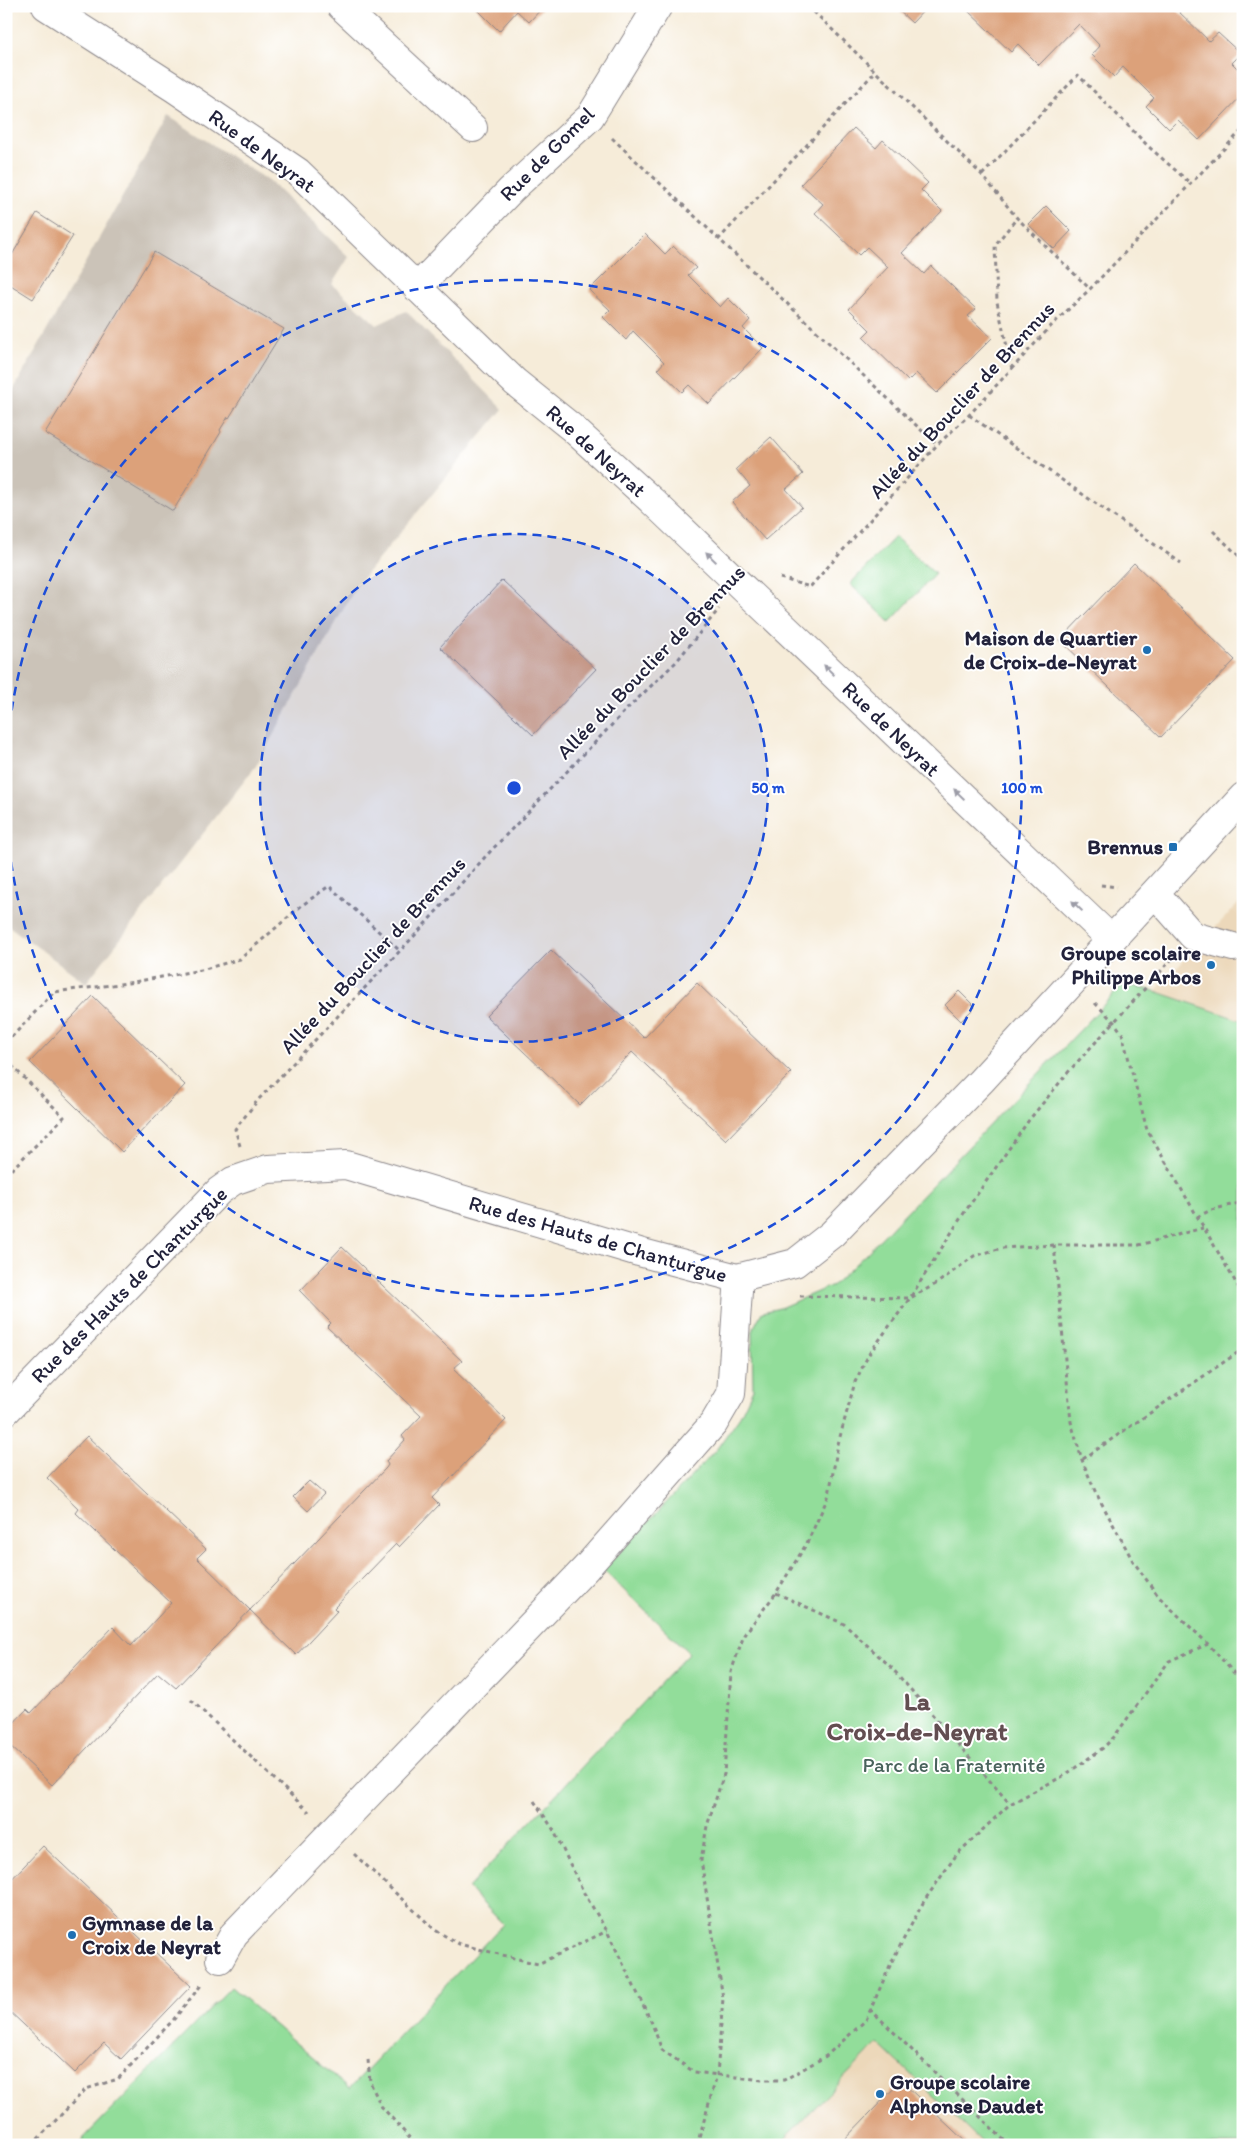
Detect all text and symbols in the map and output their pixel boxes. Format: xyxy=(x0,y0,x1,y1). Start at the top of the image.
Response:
street label: Rue de Gomel xyxy=(494,101,599,206)
street label: Rue de Neyrat xyxy=(204,103,321,198)
street label: Allée du Bouclier de Brennus xyxy=(864,296,1060,503)
street label: Rue de Neyrat xyxy=(541,399,652,502)
one-way arrow xyxy=(706,552,718,564)
street label: Allée du Bouclier de Brennus xyxy=(551,559,750,764)
place label: Maison de Quartier de Croix-de-Neyrat xyxy=(963,625,1138,675)
marker: Maison de Quartier de Croix-de-Neyrat xyxy=(1141,644,1153,656)
one-way arrow xyxy=(823,664,835,676)
street label: Rue de Neyrat xyxy=(837,676,945,781)
centre of rings xyxy=(505,779,523,797)
text: 50 m xyxy=(751,779,785,797)
text: 100 m xyxy=(1001,779,1043,797)
one-way arrow xyxy=(954,788,966,800)
place label: Brennus xyxy=(1087,834,1163,859)
marker: Brennus xyxy=(1167,841,1179,853)
street label: Allée du Bouclier de Brennus xyxy=(275,851,471,1058)
one-way arrow xyxy=(1071,900,1083,912)
place label: Groupe scolaire Philippe Arbos xyxy=(1061,940,1201,990)
marker: Groupe scolaire Philippe Arbos xyxy=(1205,959,1217,971)
street label: Rue des Hauts de Chanturgue xyxy=(25,1181,232,1388)
street label: Rue des Hauts de Chanturgue xyxy=(466,1190,730,1287)
district label: La Croix-de-Neyrat xyxy=(826,1685,1008,1747)
park label: Parc de la Fraternité xyxy=(863,1752,1045,1777)
place label: Gymnase de la Croix de Neyrat xyxy=(82,1910,221,1960)
marker: Gymnase de la Croix de Neyrat xyxy=(66,1929,78,1941)
place label: Groupe scolaire Alphonse Daudet xyxy=(889,2069,1043,2119)
marker: Groupe scolaire Alphonse Daudet xyxy=(874,2088,886,2100)

